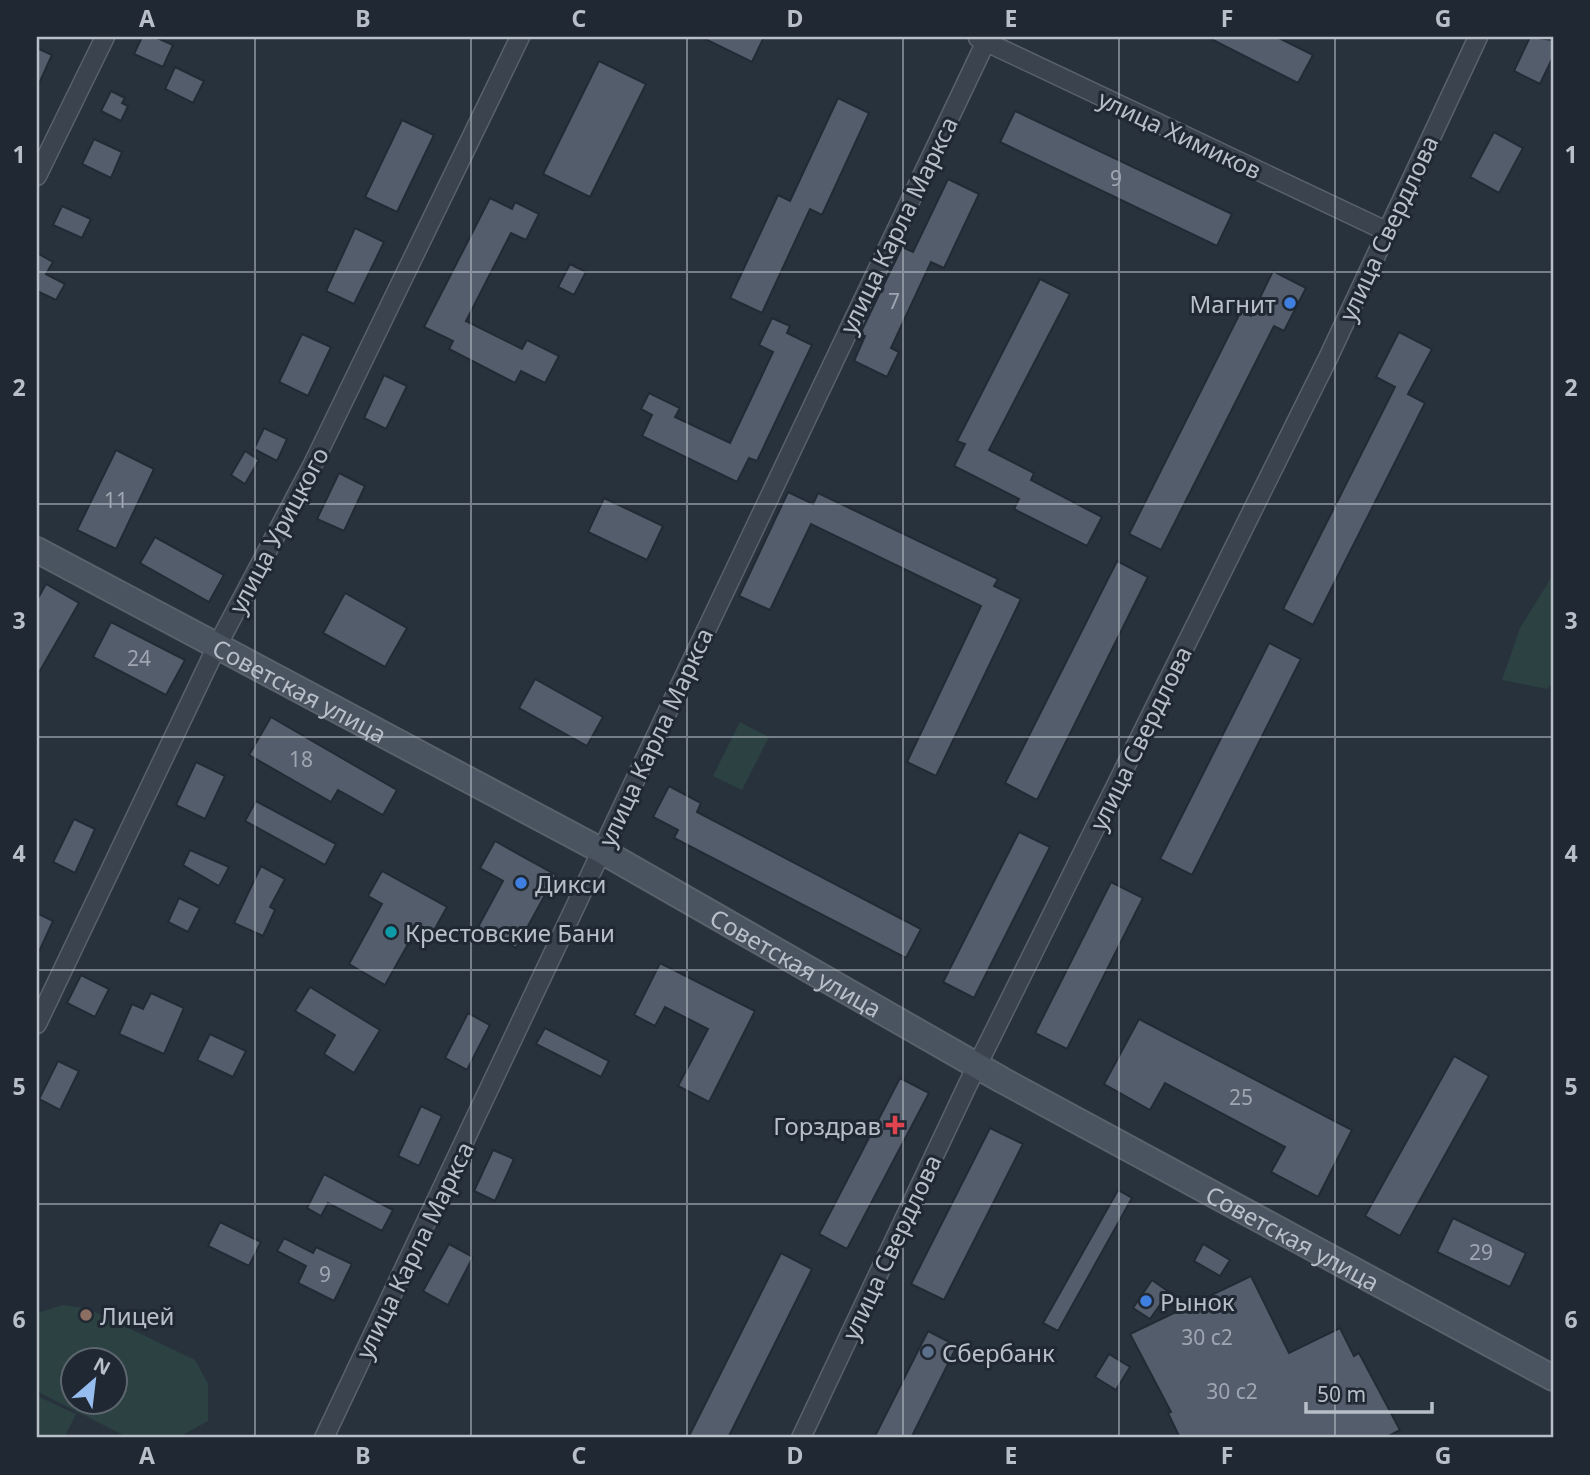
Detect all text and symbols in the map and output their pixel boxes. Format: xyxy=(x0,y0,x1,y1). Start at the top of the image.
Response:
text: A xyxy=(139,2,155,34)
text: B xyxy=(355,2,371,34)
text: C xyxy=(572,2,587,34)
text: D xyxy=(787,2,803,34)
text: E xyxy=(1005,2,1017,34)
text: F xyxy=(1221,2,1233,34)
text: G xyxy=(1435,2,1451,34)
street label: улица Химиков xyxy=(1093,82,1267,186)
street label: улица Карла Маркса xyxy=(831,111,965,339)
street label: улица Свердлова xyxy=(1331,130,1445,326)
text: 1 xyxy=(12,138,26,170)
text: 1 xyxy=(1564,138,1578,170)
house number: 9 xyxy=(1110,164,1122,192)
house number: 7 xyxy=(888,287,900,315)
place label: Магнит xyxy=(1190,287,1276,320)
marker: Магнит xyxy=(1282,295,1298,311)
text: 2 xyxy=(12,371,26,403)
text: 2 xyxy=(1564,371,1578,403)
street label: улица Урицкого xyxy=(220,441,336,619)
house number: 11 xyxy=(104,486,128,514)
text: 3 xyxy=(12,604,26,636)
text: 3 xyxy=(1564,604,1578,636)
street label: улица Карла Маркса xyxy=(590,622,720,852)
street label: Советская улица xyxy=(207,630,393,750)
street label: улица Свердлова xyxy=(1081,640,1199,836)
house number: 24 xyxy=(127,644,151,672)
house number: 18 xyxy=(289,745,313,773)
text: 4 xyxy=(12,837,26,869)
text: 4 xyxy=(1564,837,1578,869)
place label: Дикси xyxy=(535,867,606,900)
marker: Дикси xyxy=(513,875,529,891)
street label: Советская улица xyxy=(704,900,888,1024)
place label: Крестовские Бани xyxy=(405,916,615,949)
marker: Крестовские Бани xyxy=(383,924,399,940)
text: 5 xyxy=(12,1070,26,1102)
text: 5 xyxy=(1564,1070,1578,1102)
house number: 25 xyxy=(1229,1083,1253,1111)
place label: Горздрав xyxy=(773,1109,881,1142)
marker: Горздрав xyxy=(887,1117,903,1133)
street label: улица Карла Маркса xyxy=(347,1136,481,1364)
street label: улица Свердлова xyxy=(834,1149,948,1345)
street label: Советская улица xyxy=(1200,1177,1386,1298)
house number: 29 xyxy=(1469,1238,1493,1266)
house number: 9 xyxy=(319,1260,331,1288)
place label: Рынок xyxy=(1160,1285,1235,1318)
marker: Рынок xyxy=(1138,1293,1154,1309)
place label: Лицей xyxy=(100,1299,174,1332)
text: 6 xyxy=(12,1303,26,1335)
text: 6 xyxy=(1564,1303,1578,1335)
marker: Лицей xyxy=(78,1307,94,1323)
house number: 30 c2 xyxy=(1181,1323,1233,1351)
place label: Сбербанк xyxy=(942,1336,1055,1369)
marker: Сбербанк xyxy=(920,1344,936,1360)
north arrow xyxy=(60,1346,130,1416)
text: N xyxy=(89,1351,115,1381)
scale bar xyxy=(1306,1370,1432,1414)
house number: 30 c2 xyxy=(1206,1377,1258,1405)
text: 50 m xyxy=(1317,1380,1366,1408)
text: A xyxy=(139,1439,155,1471)
text: B xyxy=(355,1439,371,1471)
text: C xyxy=(572,1439,587,1471)
text: D xyxy=(787,1439,803,1471)
text: E xyxy=(1005,1439,1017,1471)
text: F xyxy=(1221,1439,1233,1471)
text: G xyxy=(1435,1439,1451,1471)

